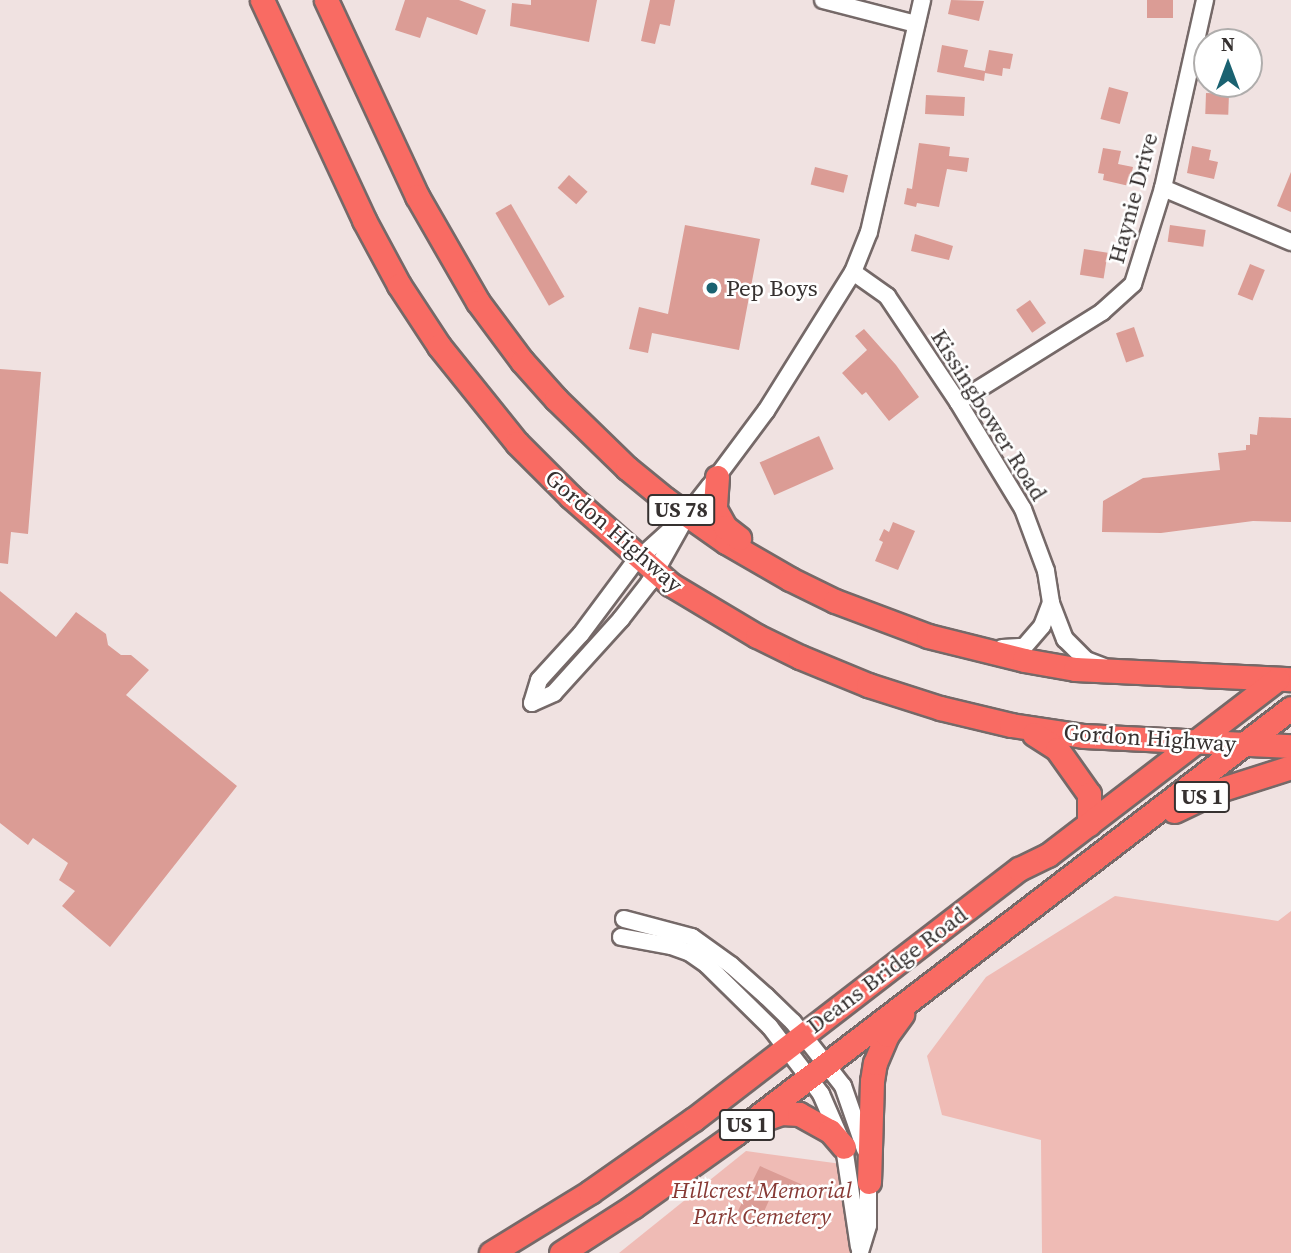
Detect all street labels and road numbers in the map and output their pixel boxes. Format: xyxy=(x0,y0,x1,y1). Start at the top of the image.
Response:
street label: Haynie Drive xyxy=(1102,130,1164,266)
street label: Kissingbower Road xyxy=(925,324,1053,506)
street label: Gordon Highway xyxy=(540,464,688,598)
road number: US 78 xyxy=(646,492,716,528)
street label: Gordon Highway xyxy=(1063,718,1237,758)
road number: US 1 xyxy=(1172,780,1232,814)
street label: Deans Bridge Road xyxy=(801,901,973,1039)
road number: US 1 xyxy=(717,1108,777,1142)

